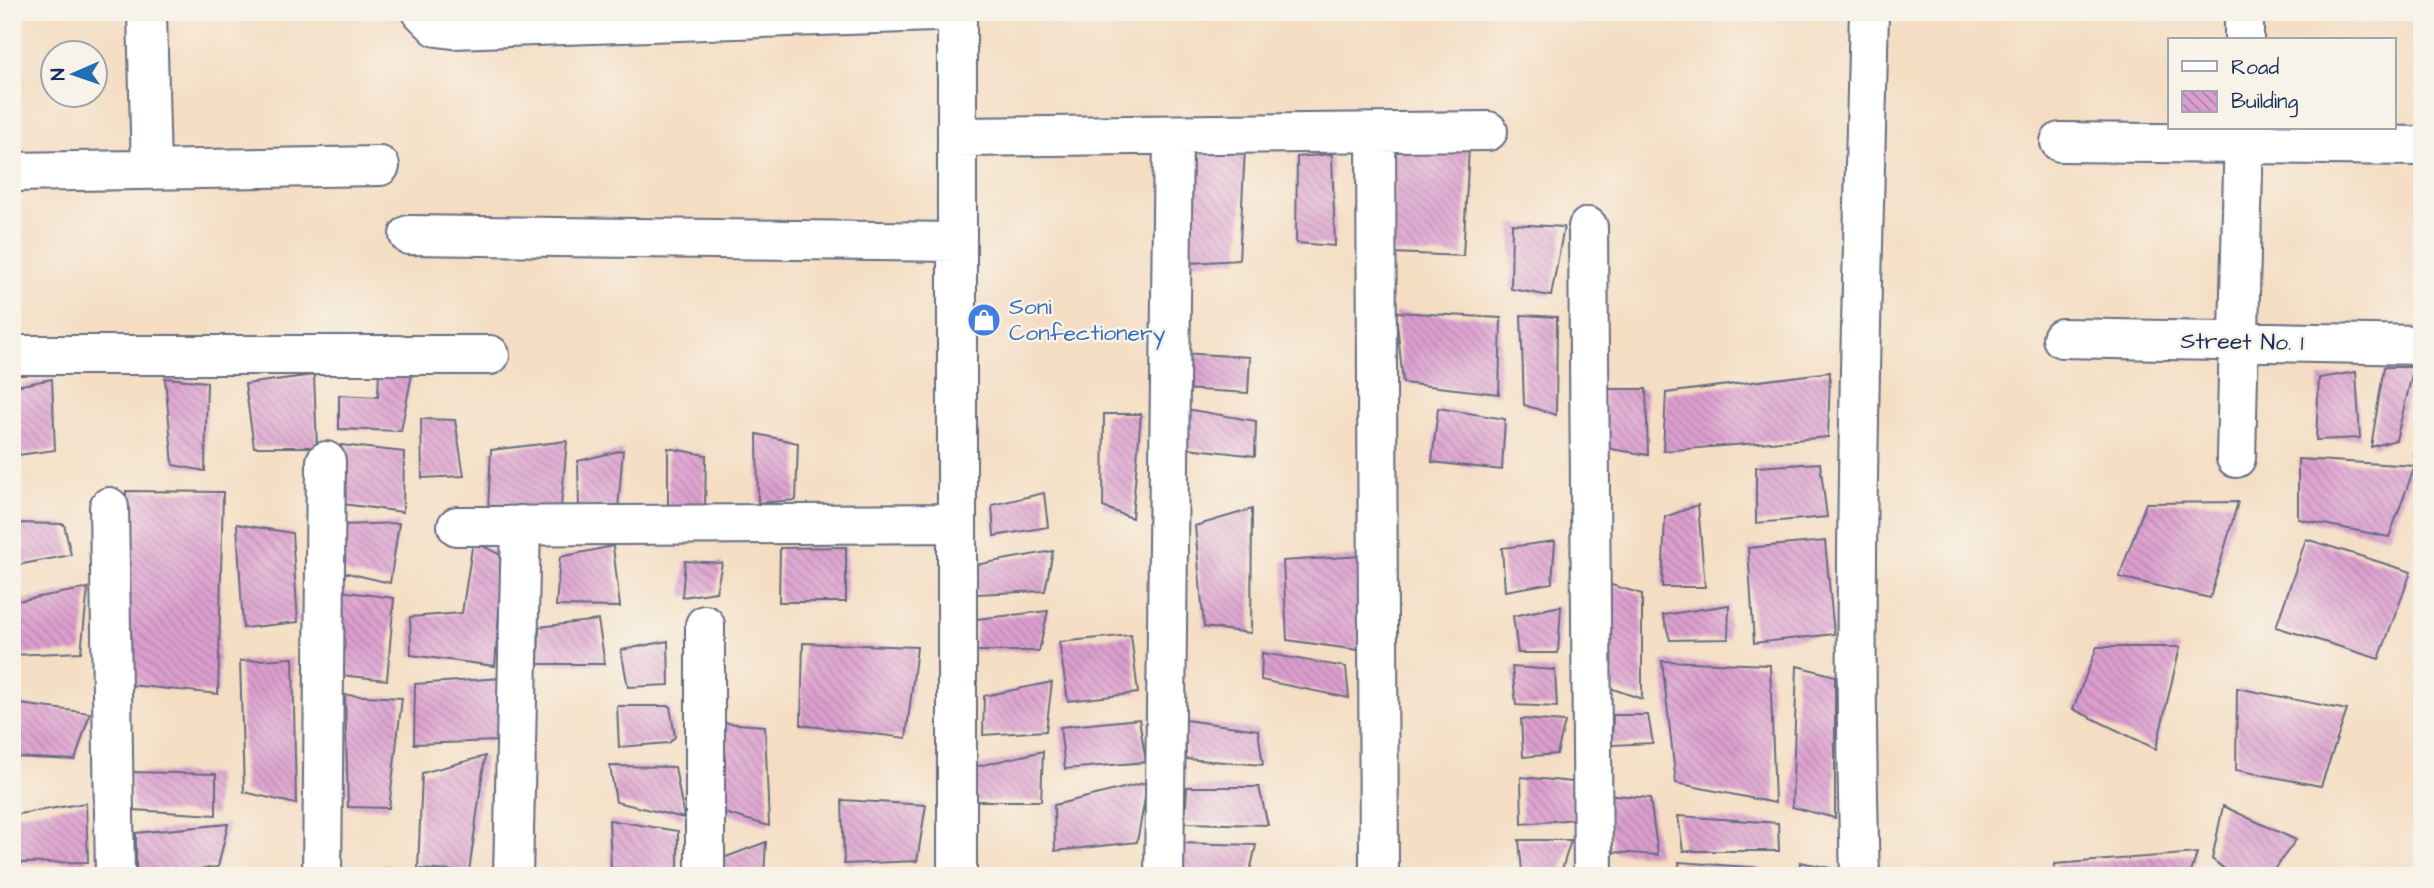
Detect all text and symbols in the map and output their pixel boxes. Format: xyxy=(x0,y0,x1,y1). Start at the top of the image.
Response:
north arrow xyxy=(38,38,108,108)
legend xyxy=(2168,38,2396,130)
text: Road xyxy=(2231,53,2279,82)
text: N xyxy=(45,68,72,81)
text: Building xyxy=(2231,87,2299,118)
place label: Soni Confectionery xyxy=(1009,291,1166,350)
shop icon: Soni Confectionery xyxy=(965,301,1003,339)
street label: Street No. 1 xyxy=(2180,325,2304,359)

